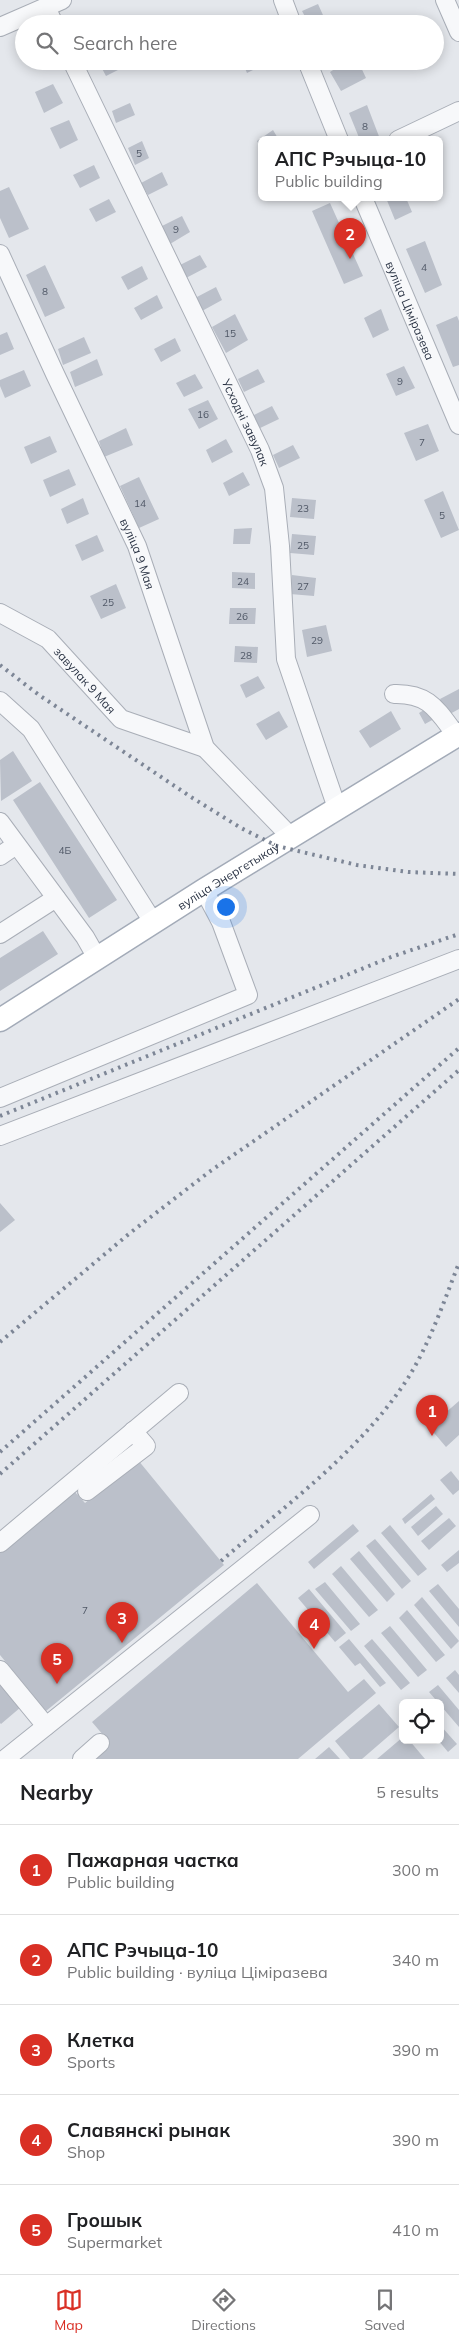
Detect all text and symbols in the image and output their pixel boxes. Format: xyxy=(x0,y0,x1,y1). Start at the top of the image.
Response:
search box xyxy=(15,15,444,70)
icon: search xyxy=(33,29,61,57)
text: Search here xyxy=(73,31,177,55)
house number: 8 xyxy=(362,120,368,133)
popup xyxy=(258,136,443,201)
house number: 5 xyxy=(136,147,142,160)
text: АПС Рэчыца-10 xyxy=(275,147,426,171)
text: Public building xyxy=(275,171,383,191)
pin: 2 xyxy=(334,218,366,259)
house number: 9 xyxy=(173,223,179,236)
street label: вуліца Ціміразева xyxy=(383,259,438,362)
house number: 4 xyxy=(421,261,427,274)
house number: 8 xyxy=(42,285,48,298)
house number: 15 xyxy=(224,327,236,340)
street label: Усходні завулак xyxy=(219,375,273,468)
house number: 9 xyxy=(397,375,403,388)
house number: 16 xyxy=(197,408,209,421)
house number: 7 xyxy=(419,436,425,449)
house number: 14 xyxy=(134,497,146,510)
house number: 23 xyxy=(297,502,309,515)
house number: 5 xyxy=(439,509,445,522)
street label: вуліца 9 Мая xyxy=(117,516,158,591)
house number: 25 xyxy=(297,539,309,552)
house number: 24 xyxy=(237,575,249,588)
house number: 27 xyxy=(297,580,309,593)
house number: 25 xyxy=(102,596,114,609)
house number: 26 xyxy=(236,610,248,623)
house number: 29 xyxy=(311,634,323,647)
street label: завулак 9 Мая xyxy=(51,644,119,716)
house number: 28 xyxy=(240,649,252,662)
street label: вуліца Энергетыкаў xyxy=(174,838,282,913)
house number: 4Б xyxy=(59,844,72,857)
your location xyxy=(213,894,239,920)
pin: 1 xyxy=(416,1395,448,1436)
pin: 3 xyxy=(106,1602,138,1643)
house number: 7 xyxy=(82,1604,88,1617)
pin: 4 xyxy=(298,1608,330,1649)
pin: 5 xyxy=(41,1643,73,1684)
map controls xyxy=(399,1699,444,1744)
button: locate xyxy=(399,1699,444,1744)
text: Nearby xyxy=(20,1779,93,1805)
text: 5 results xyxy=(376,1782,439,1802)
text: Пажарная частка xyxy=(67,1848,239,1872)
text: 1 xyxy=(31,1860,41,1880)
text: 300 m xyxy=(392,1860,439,1880)
text: Public building xyxy=(67,1872,175,1892)
text: АПС Рэчыца-10 xyxy=(67,1938,218,1962)
text: 2 xyxy=(31,1950,41,1970)
text: 340 m xyxy=(392,1950,439,1970)
text: Public building · вуліца Ціміразева xyxy=(67,1962,328,1982)
text: Клетка xyxy=(67,2028,134,2052)
text: 3 xyxy=(31,2040,41,2060)
text: 390 m xyxy=(392,2040,439,2060)
text: Sports xyxy=(67,2052,115,2072)
text: Славянскі рынак xyxy=(67,2118,230,2142)
text: 4 xyxy=(31,2130,41,2150)
text: 390 m xyxy=(392,2130,439,2150)
text: Shop xyxy=(67,2142,105,2162)
text: Грошык xyxy=(67,2208,142,2232)
text: 5 xyxy=(31,2220,41,2240)
text: 410 m xyxy=(392,2220,439,2240)
text: Supermarket xyxy=(67,2232,162,2252)
tab: Map xyxy=(54,2286,83,2334)
tab: Directions xyxy=(191,2286,256,2334)
tab: Saved xyxy=(364,2286,405,2334)

